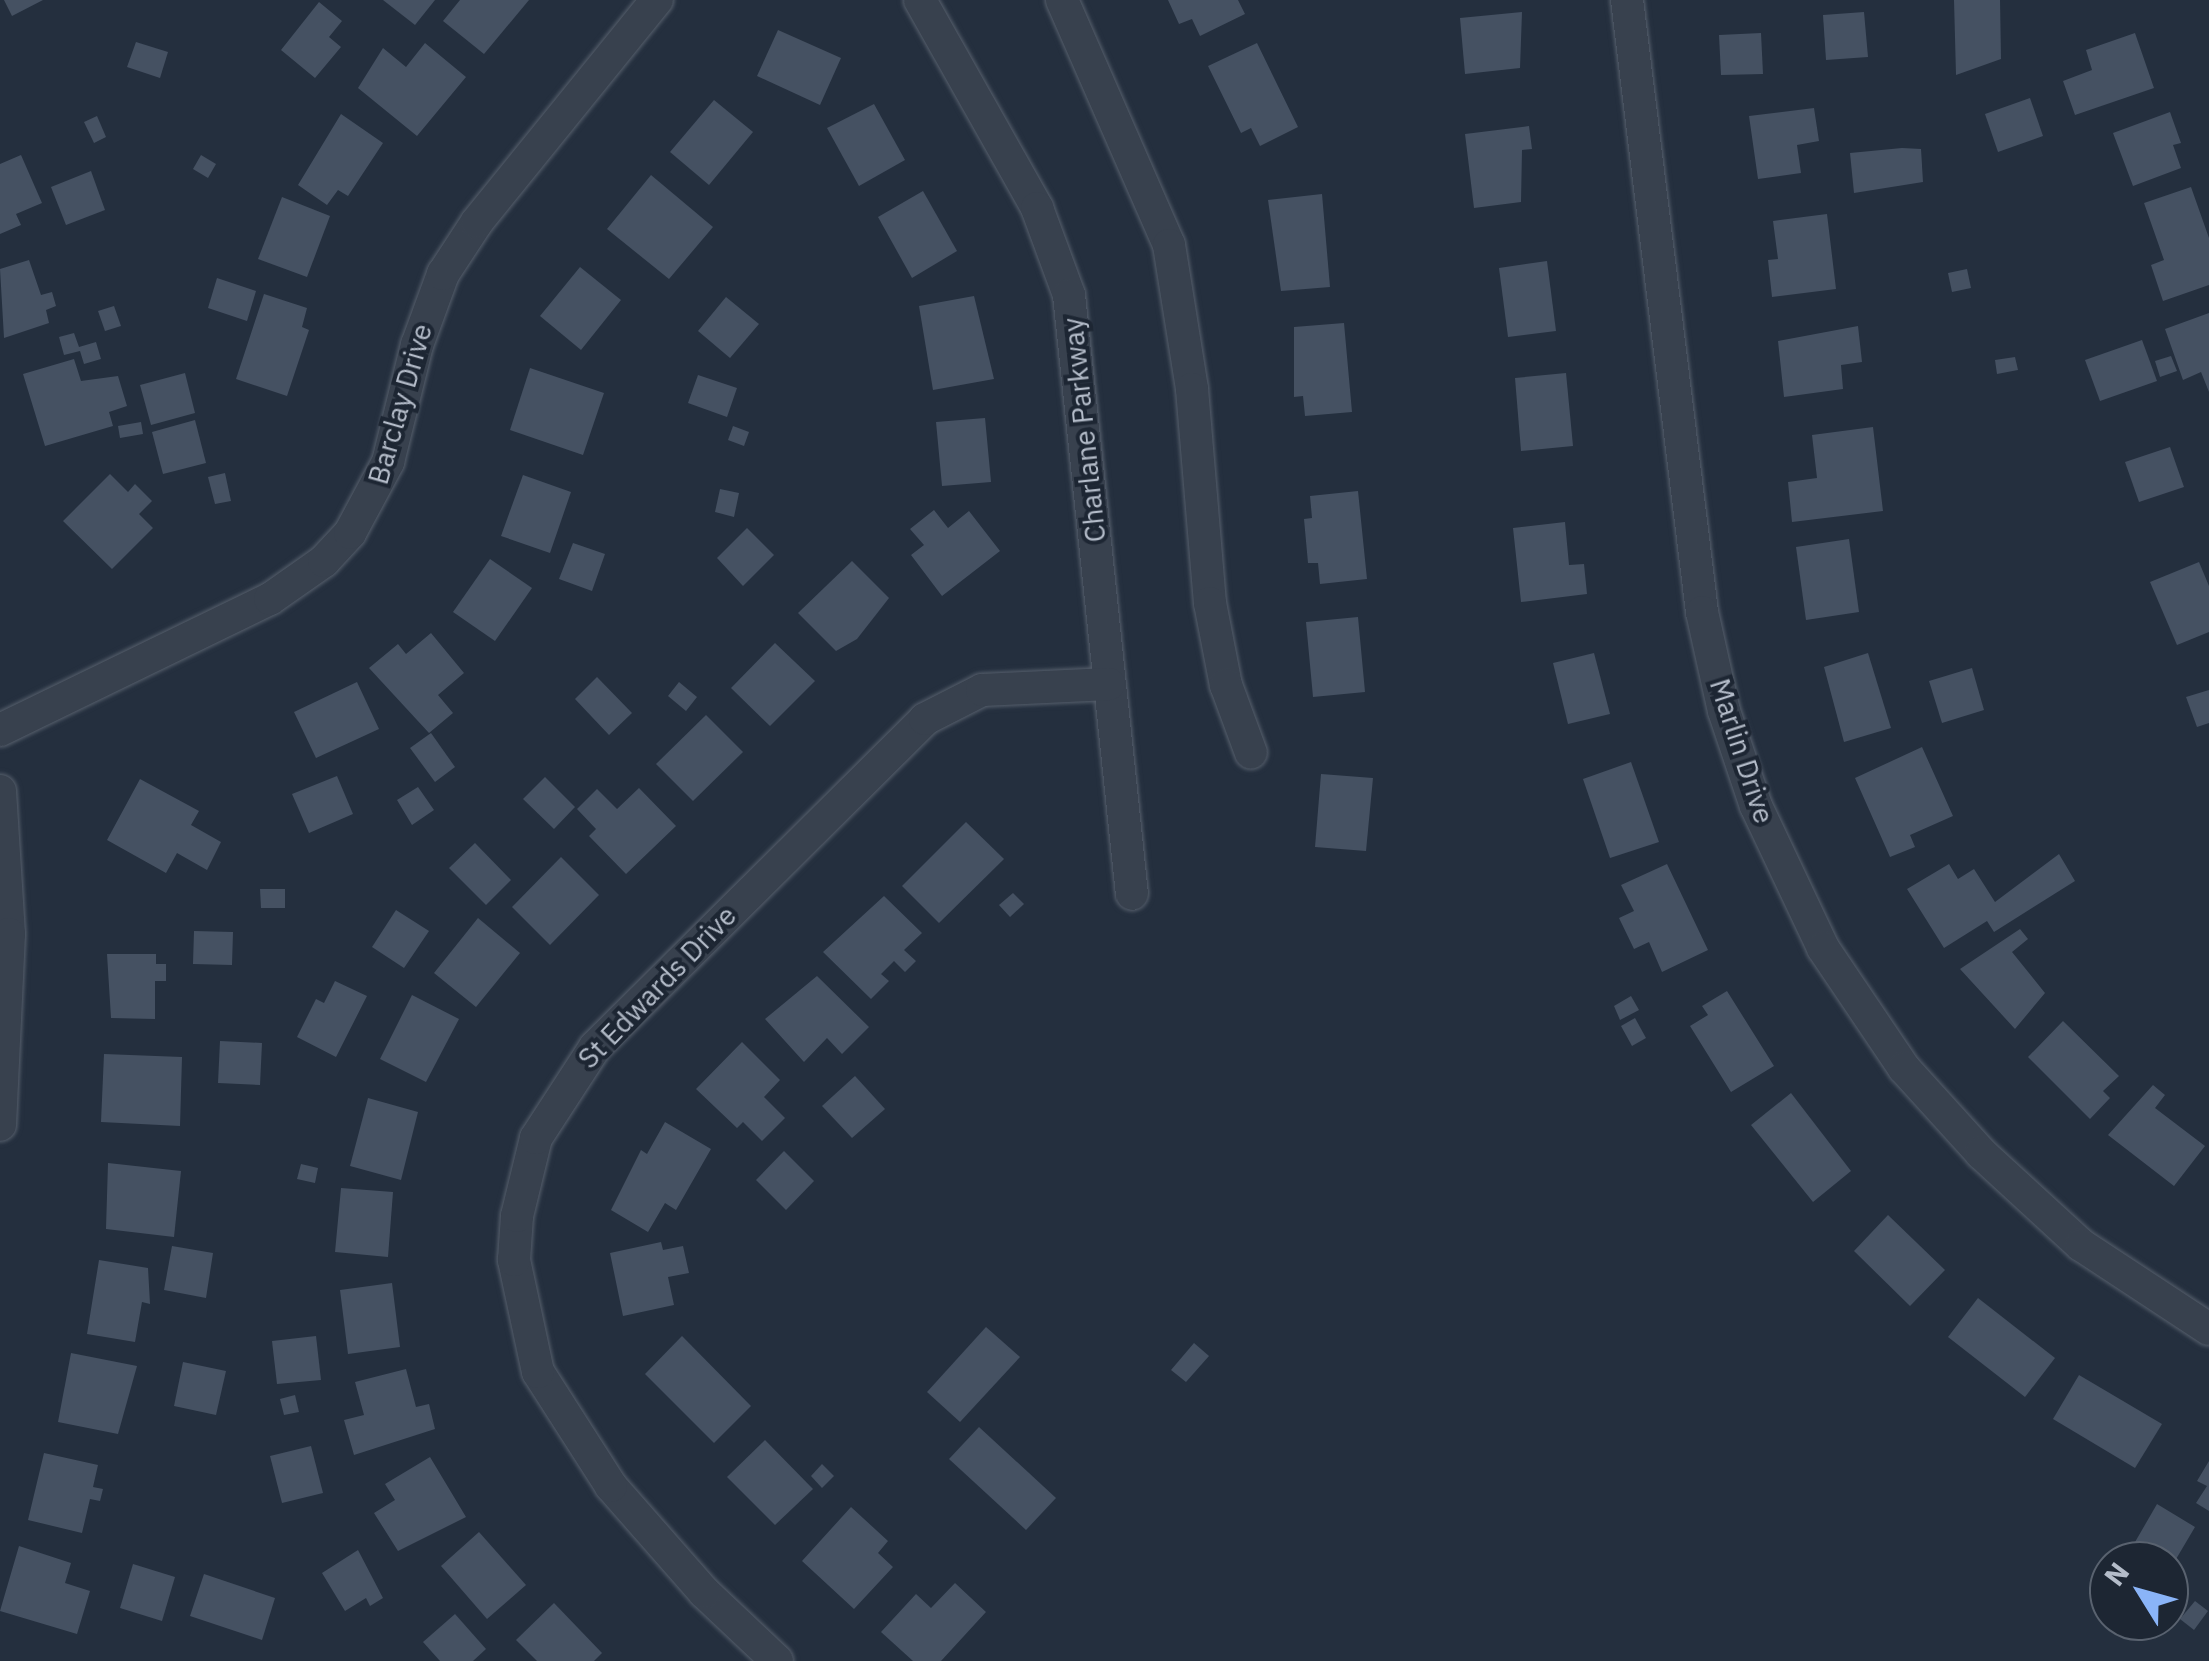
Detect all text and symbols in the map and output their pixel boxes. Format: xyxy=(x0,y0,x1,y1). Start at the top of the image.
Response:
street label: Charlane Parkway xyxy=(1055,316,1113,544)
street label: Barclay Drive xyxy=(361,320,439,488)
street label: Marlin Drive xyxy=(1703,674,1781,828)
street label: St Edwards Drive xyxy=(571,899,743,1075)
north arrow xyxy=(2089,1541,2189,1641)
text: N xyxy=(2095,1555,2137,1593)

